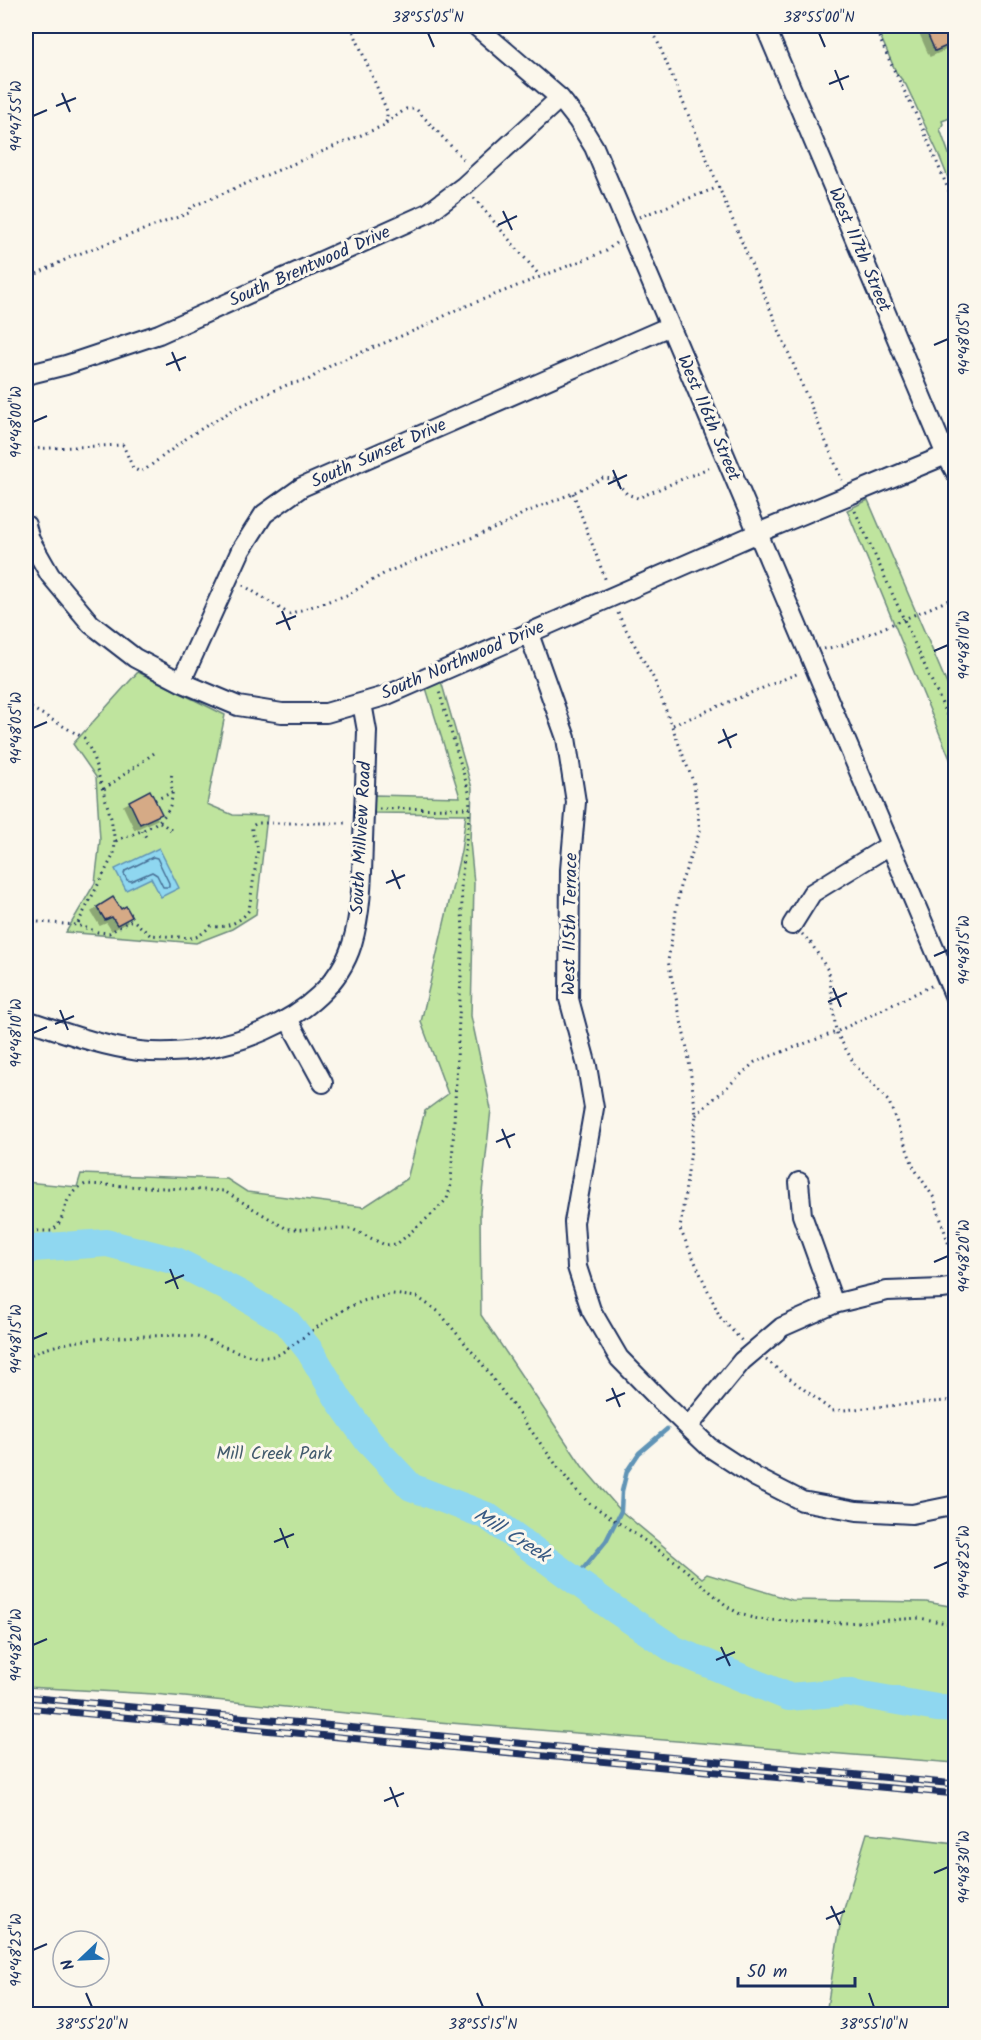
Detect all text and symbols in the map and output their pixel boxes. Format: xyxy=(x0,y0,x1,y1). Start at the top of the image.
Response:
text: 38°55'05"N xyxy=(392,6,464,30)
text: 38°55'00"N xyxy=(783,6,855,30)
text: 94°47'55"W xyxy=(5,80,29,151)
street label: West 117th Street xyxy=(820,183,899,318)
street label: South Brentwood Drive xyxy=(224,218,396,316)
text: 94°48'05"W xyxy=(953,303,977,375)
street label: West 116th Street xyxy=(668,350,748,487)
text: 94°48'00"W xyxy=(5,386,29,458)
street label: South Sunset Drive xyxy=(307,411,451,497)
text: 94°48'10"W xyxy=(953,610,977,680)
street label: South Northwood Drive xyxy=(377,613,549,709)
text: 94°48'05"W xyxy=(5,692,29,764)
street label: South Millview Road xyxy=(344,760,381,915)
street label: West 115th Terrace xyxy=(555,852,587,996)
text: 94°48'15"W xyxy=(953,915,977,985)
text: 94°48'10"W xyxy=(5,998,29,1068)
text: 94°48'20"W xyxy=(953,1219,977,1293)
text: 94°48'15"W xyxy=(5,1304,29,1374)
park label: Mill Creek Park xyxy=(216,1440,332,1469)
water label: Mill Creek xyxy=(467,1500,557,1573)
text: 94°48'25"W xyxy=(953,1525,977,1599)
text: 94°48'20"W xyxy=(5,1608,29,1682)
text: 94°48'30"W xyxy=(953,1830,977,1903)
text: 94°48'25"W xyxy=(5,1913,29,1987)
north arrow xyxy=(51,1929,111,1989)
scale bar xyxy=(738,1950,855,1988)
text: N xyxy=(55,1955,82,1974)
text: 50 m xyxy=(747,1958,787,1987)
text: 38°55'20"N xyxy=(56,2013,128,2037)
text: 38°55'15"N xyxy=(449,2013,517,2037)
text: 38°55'10"N xyxy=(840,2013,908,2037)

